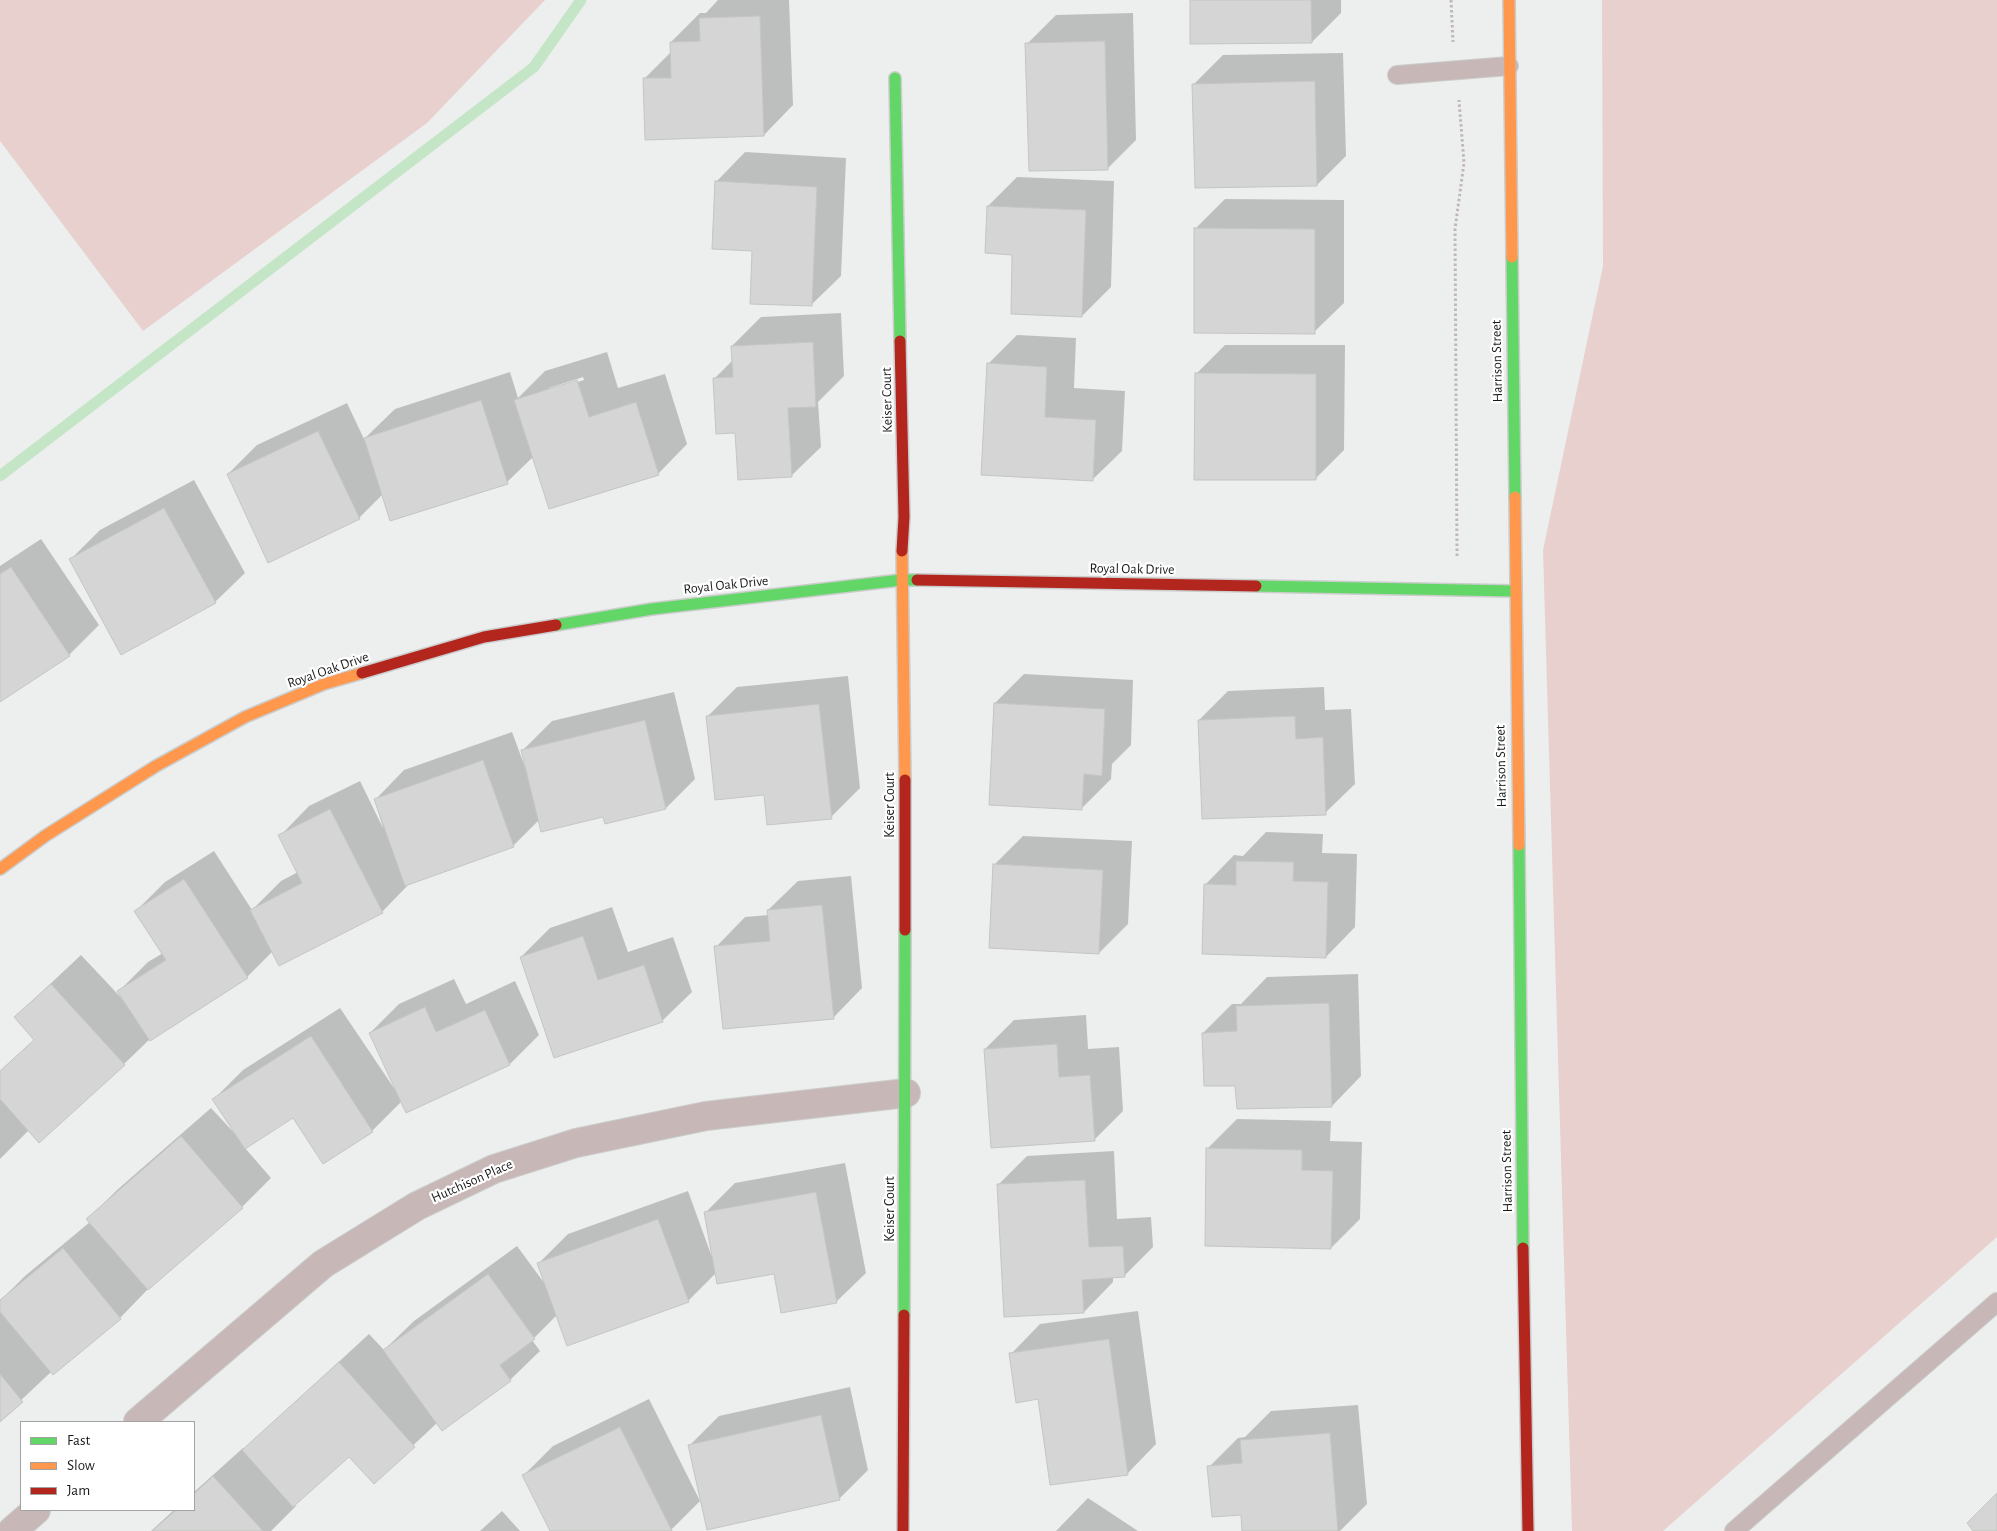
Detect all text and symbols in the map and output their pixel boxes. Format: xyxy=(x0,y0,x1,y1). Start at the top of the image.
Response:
street label: Harrison Street xyxy=(1488,320,1506,402)
street label: Keiser Court xyxy=(878,367,896,433)
street label: Royal Oak Drive xyxy=(1089,560,1175,578)
street label: Royal Oak Drive xyxy=(683,572,769,598)
street label: Royal Oak Drive xyxy=(285,648,371,692)
street label: Harrison Street xyxy=(1492,725,1510,807)
street label: Keiser Court xyxy=(882,772,898,838)
street label: Harrison Street xyxy=(1498,1130,1516,1212)
street label: Hutchison Place xyxy=(429,1156,515,1206)
street label: Keiser Court xyxy=(882,1176,898,1242)
legend xyxy=(20,1421,195,1511)
text: Fast xyxy=(67,1433,90,1448)
text: Slow xyxy=(67,1458,95,1473)
text: Jam xyxy=(67,1483,90,1498)

